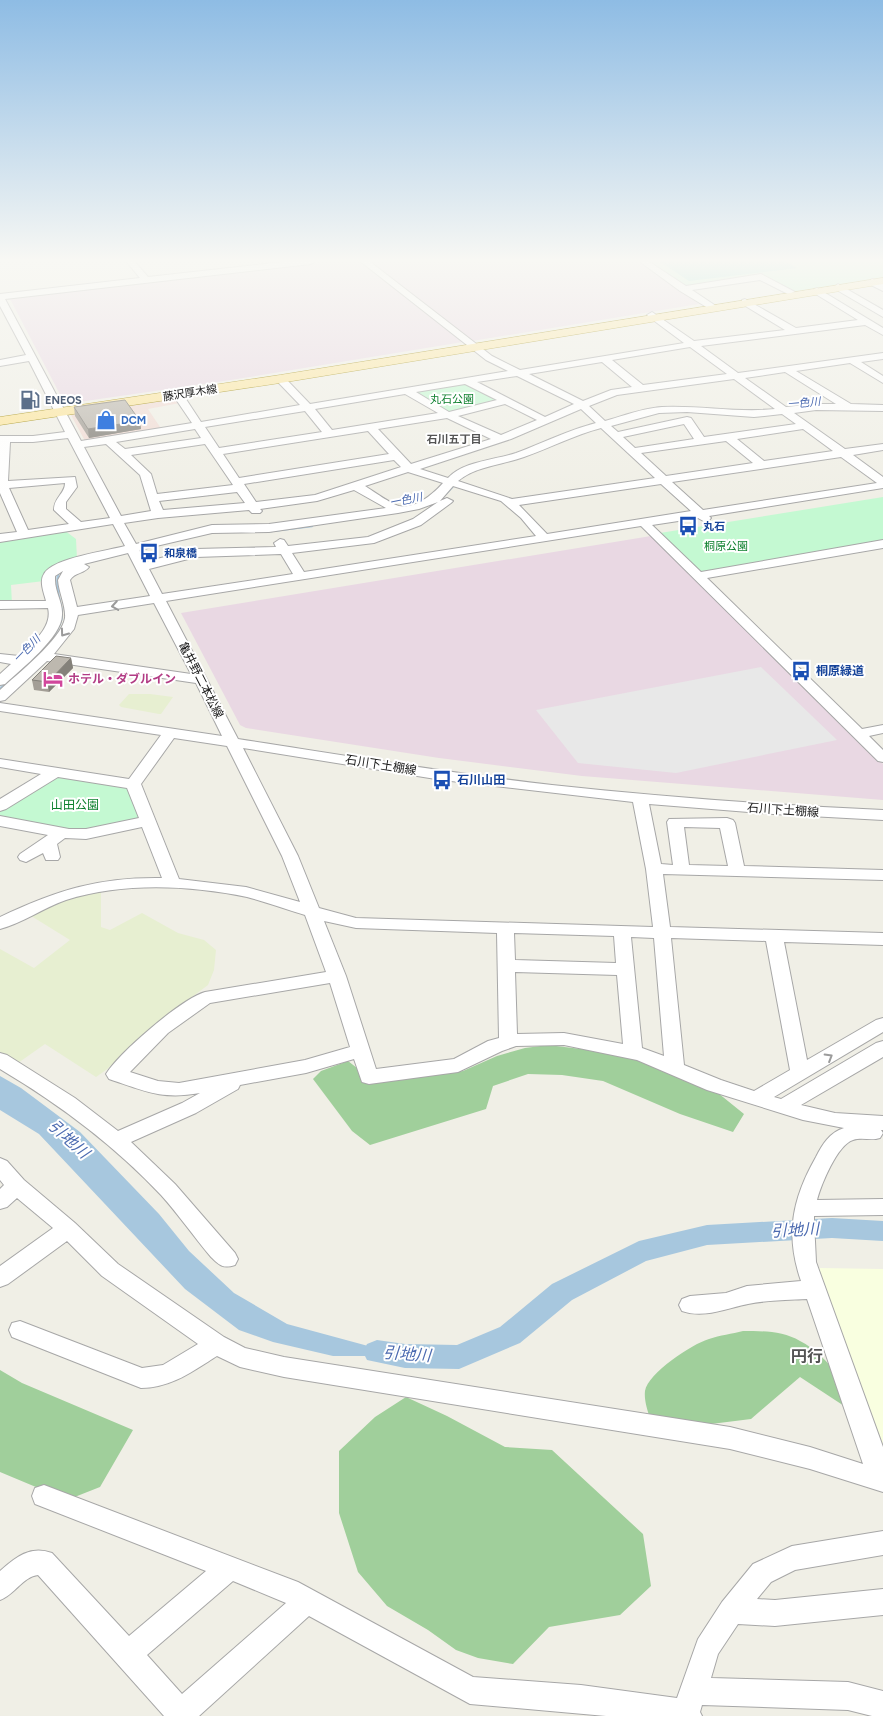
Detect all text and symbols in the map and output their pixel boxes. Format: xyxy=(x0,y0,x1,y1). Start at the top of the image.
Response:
street label: 藤沢厚木線 xyxy=(162,382,218,404)
fuel station icon: ENEOS xyxy=(19,389,41,411)
park label: 丸石公園 xyxy=(430,393,474,406)
place label: ENEOS xyxy=(45,394,82,407)
water label: 一色川 xyxy=(787,395,822,411)
shop icon: DCM xyxy=(95,409,117,431)
place label: DCM xyxy=(121,414,146,427)
district label: 石川五丁目 xyxy=(427,433,482,446)
water label: 一色川 xyxy=(389,490,424,510)
bus stop icon: 丸石 xyxy=(677,515,699,537)
place label: 丸石 xyxy=(703,520,725,533)
park label: 桐原公園 xyxy=(704,540,748,553)
bus stop icon: 和泉橋 xyxy=(138,542,160,564)
place label: 和泉橋 xyxy=(164,547,197,560)
one-way arrow xyxy=(111,600,119,610)
one-way arrow xyxy=(61,627,70,637)
water label: 一色川 xyxy=(11,632,44,665)
street label: 亀井野二本松線 xyxy=(176,639,226,721)
bus stop icon: 桐原緑道 xyxy=(790,660,812,682)
place label: 桐原緑道 xyxy=(816,664,864,678)
hotel icon: ホテル・ダブルイン xyxy=(42,668,64,690)
place label: ホテル・ダブルイン xyxy=(68,672,176,686)
street label: 石川下土棚線 xyxy=(344,752,418,778)
bus stop icon: 石川山田 xyxy=(431,769,453,791)
place label: 石川山田 xyxy=(457,773,505,787)
park label: 山田公園 xyxy=(51,798,99,812)
street label: 石川下土棚線 xyxy=(747,801,819,819)
one-way arrow xyxy=(824,1053,833,1063)
water label: 引地川 xyxy=(45,1116,95,1163)
water label: 引地川 xyxy=(771,1219,821,1241)
water label: 引地川 xyxy=(382,1343,434,1365)
district label: 円行 xyxy=(791,1347,823,1366)

